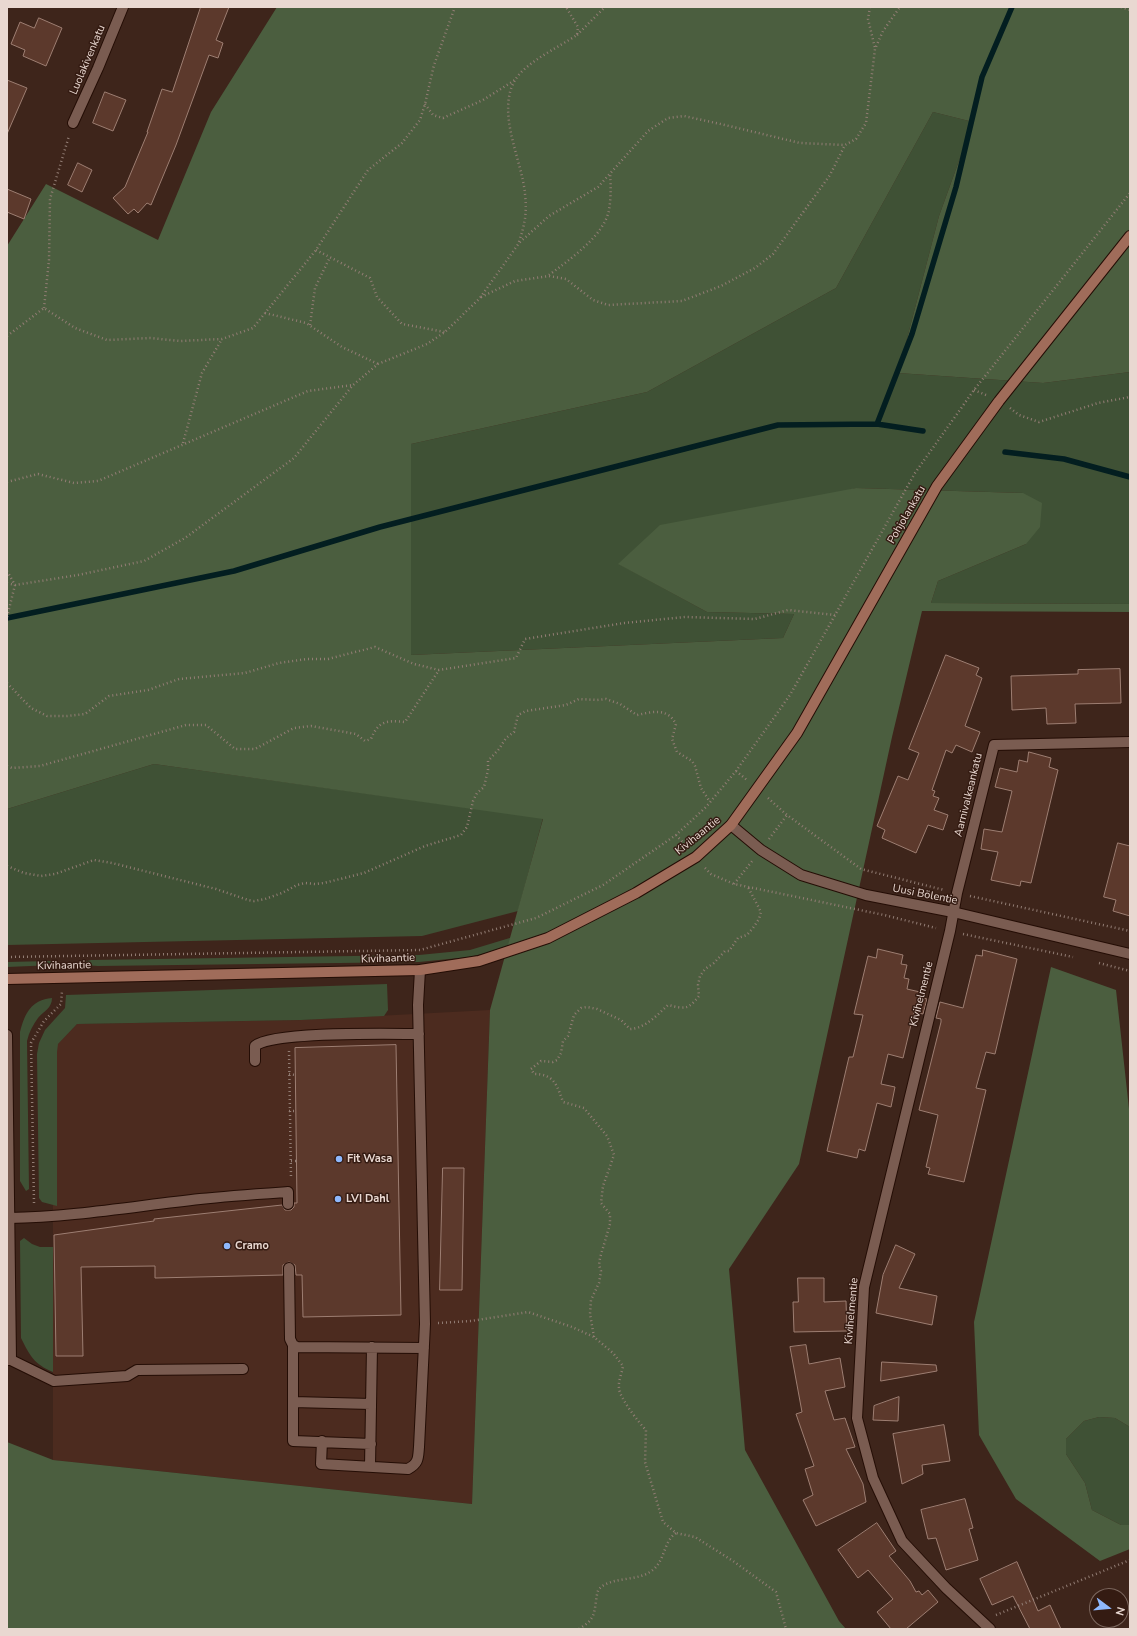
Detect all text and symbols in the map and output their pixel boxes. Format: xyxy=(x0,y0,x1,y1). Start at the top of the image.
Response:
street label: Luolakivenkatu xyxy=(67,23,109,97)
street label: Pohjolankatu xyxy=(885,484,929,546)
street label: Aarnivalkeankatu xyxy=(952,752,986,838)
street label: Kivihaantie xyxy=(673,814,723,858)
street label: Uusi Bölentie xyxy=(891,882,959,908)
street label: Kivihaantie xyxy=(361,951,415,967)
street label: Kivihaantie xyxy=(37,959,91,973)
street label: Kivihelmentie xyxy=(908,960,936,1028)
place label: Fit Wasa xyxy=(347,1152,392,1166)
marker: Fit Wasa xyxy=(334,1154,344,1164)
place label: LVI Dahl xyxy=(346,1192,389,1206)
marker: LVI Dahl xyxy=(333,1194,343,1204)
place label: Cramo xyxy=(235,1239,269,1253)
marker: Cramo xyxy=(222,1241,232,1251)
street label: Kivihelmentie xyxy=(843,1277,861,1345)
north arrow xyxy=(1089,1588,1129,1628)
text: N xyxy=(1112,1605,1128,1617)

